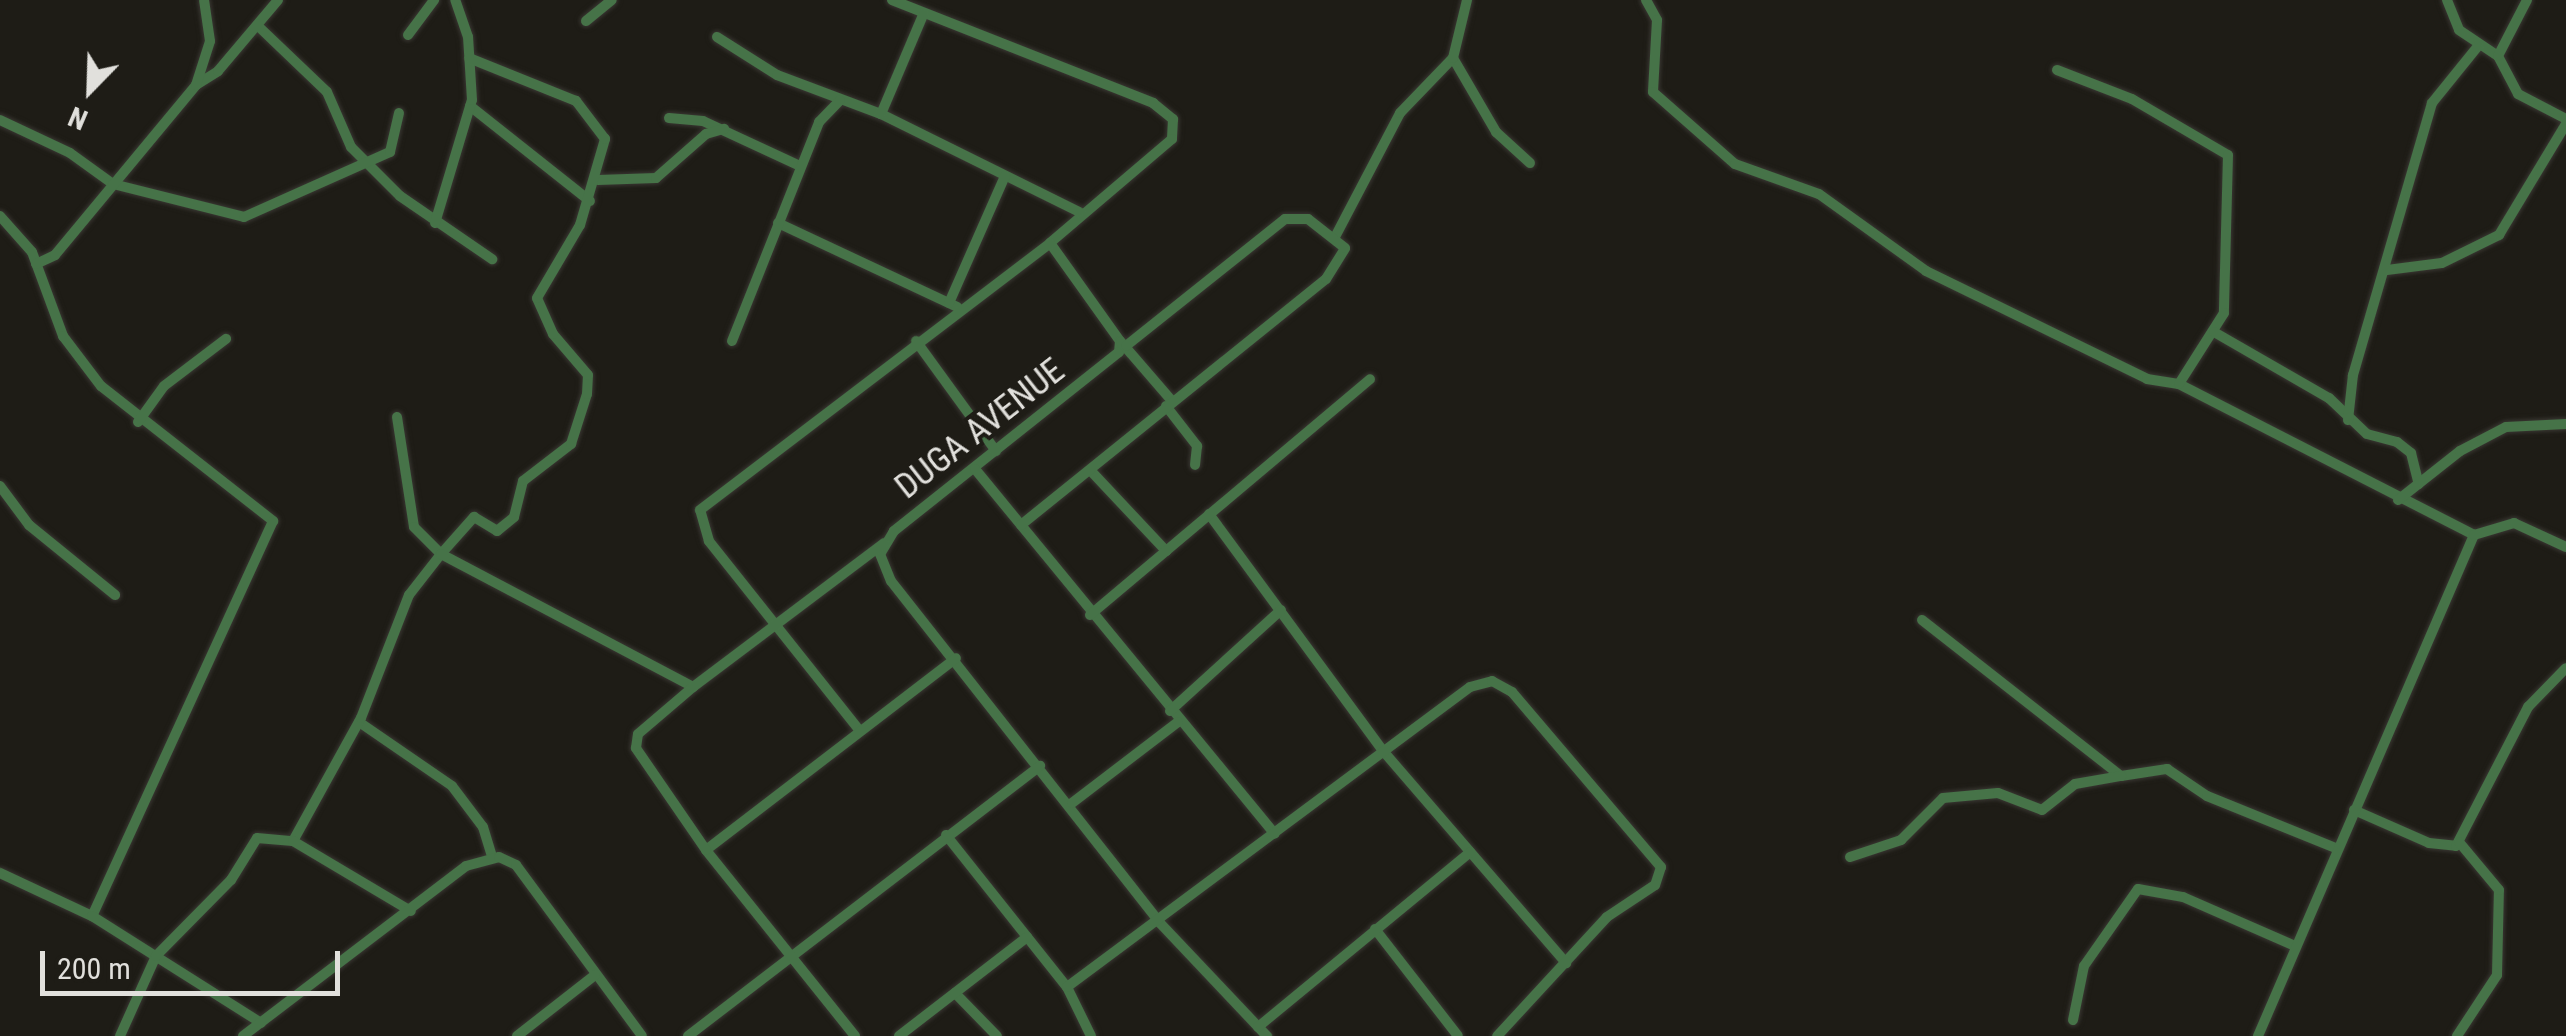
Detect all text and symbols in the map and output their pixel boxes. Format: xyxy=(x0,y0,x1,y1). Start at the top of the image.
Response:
north arrow xyxy=(40,40,140,140)
text: N xyxy=(64,100,92,137)
street label: DUGA AVENUE xyxy=(887,350,1073,508)
scale bar xyxy=(45,931,345,993)
text: 200 m xyxy=(57,951,131,986)

